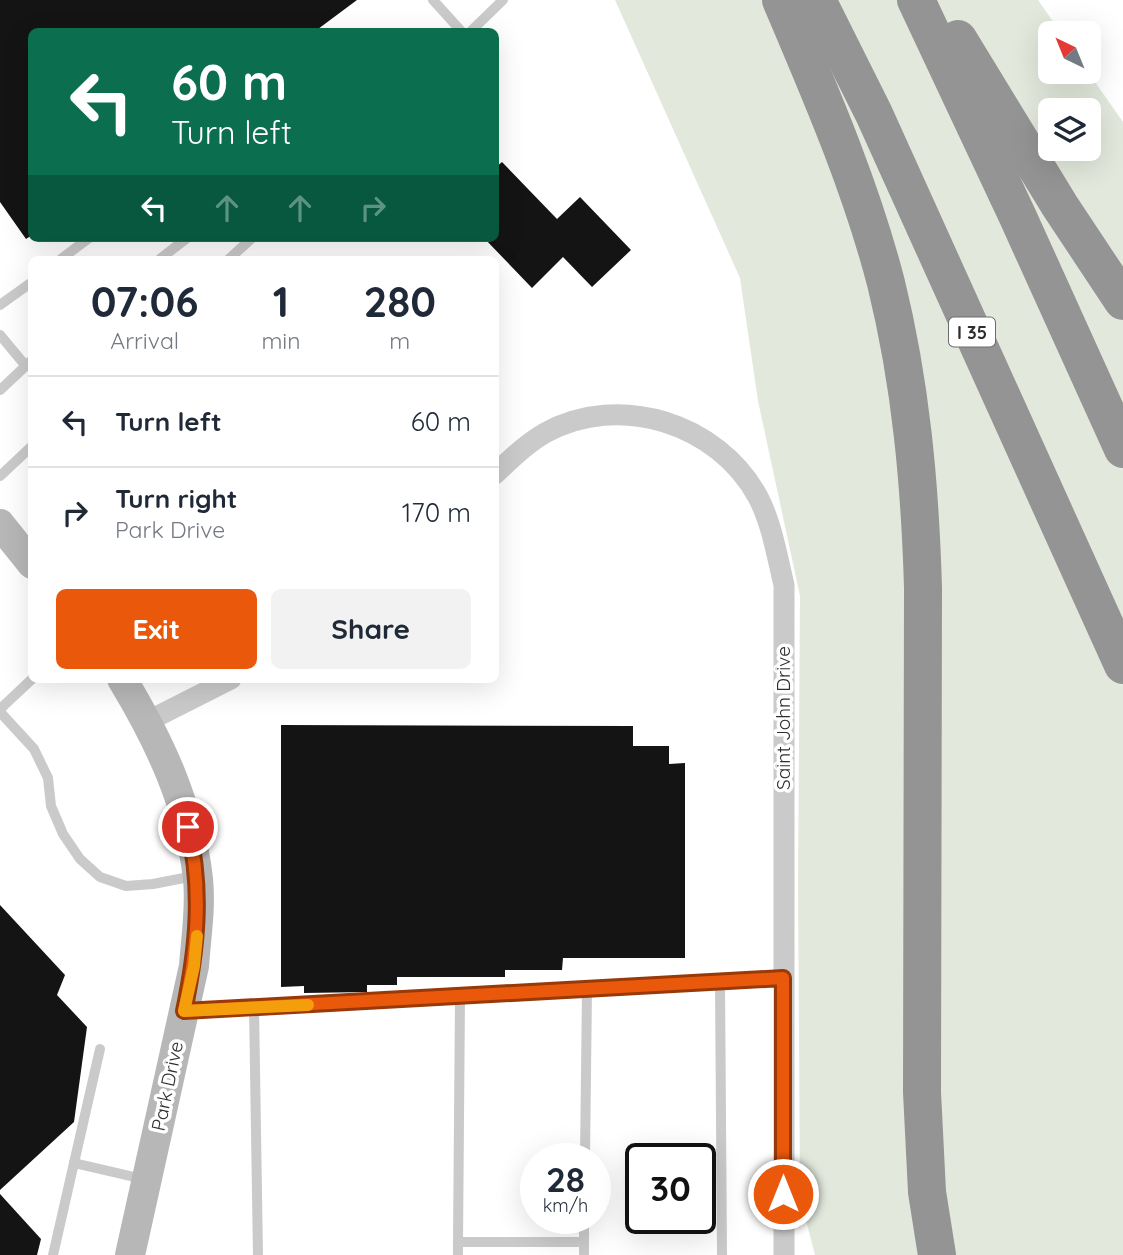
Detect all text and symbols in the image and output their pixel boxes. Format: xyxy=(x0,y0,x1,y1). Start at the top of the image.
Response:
north arrow xyxy=(1038,21,1101,84)
map controls xyxy=(1038,21,1101,161)
text: 60 m xyxy=(171,51,287,112)
icon: left xyxy=(56,56,147,147)
button: layers xyxy=(1038,98,1101,161)
text: Turn left xyxy=(171,112,292,152)
icon: left xyxy=(135,189,173,227)
icon: ahead xyxy=(208,189,246,227)
icon: ahead xyxy=(281,189,319,227)
icon: right xyxy=(354,189,392,227)
text: 07:06 xyxy=(91,275,199,328)
text: 1 xyxy=(273,275,289,328)
text: 280 xyxy=(363,275,436,328)
road number: I 35 xyxy=(949,318,995,346)
text: Arrival xyxy=(110,326,179,355)
text: min xyxy=(261,326,301,355)
text: m xyxy=(389,326,410,355)
icon: left xyxy=(56,403,94,441)
text: Turn left xyxy=(115,405,222,438)
text: 60 m xyxy=(411,405,471,438)
text: Turn right xyxy=(115,482,237,515)
icon: right xyxy=(56,494,94,532)
text: 170 m xyxy=(402,496,471,529)
text: Park Drive xyxy=(115,515,225,544)
button: Exit xyxy=(56,589,257,669)
button: Share xyxy=(271,589,471,669)
street label: Saint John Drive xyxy=(771,646,795,790)
pin xyxy=(158,797,218,857)
icon: arrive xyxy=(169,808,207,846)
street label: Park Drive xyxy=(146,1039,188,1133)
speed limit sign: 30 xyxy=(625,1143,716,1234)
text: 28 xyxy=(546,1157,585,1201)
position arrow xyxy=(746,1157,820,1231)
text: km/h xyxy=(543,1194,588,1217)

